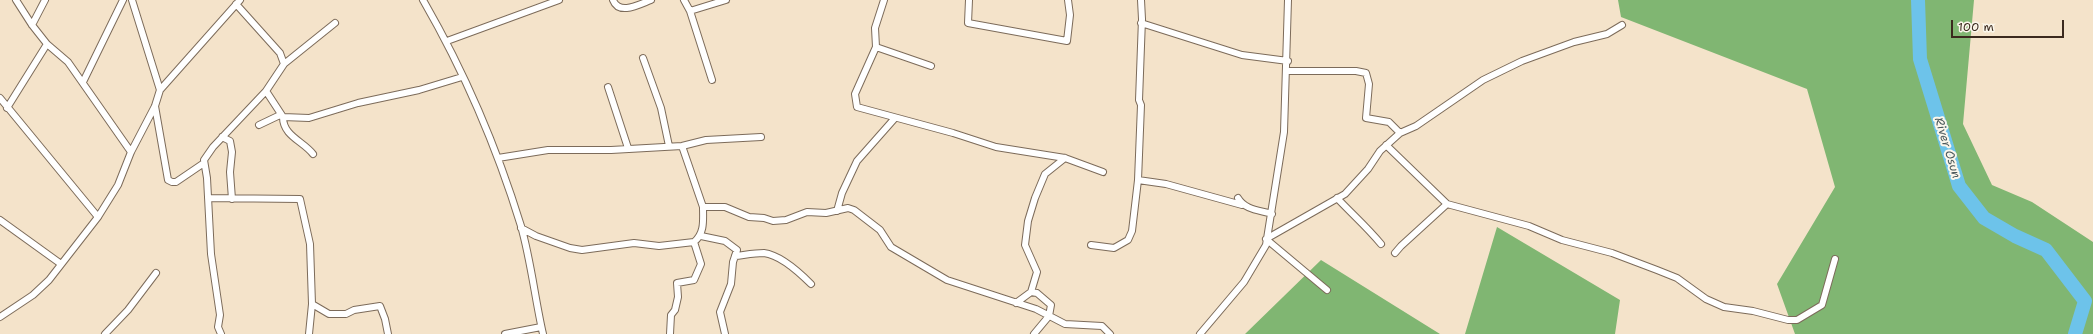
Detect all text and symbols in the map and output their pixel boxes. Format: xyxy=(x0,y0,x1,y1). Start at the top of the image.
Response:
scale bar xyxy=(1953,12,2066,38)
text: 100 m xyxy=(1958,19,1994,35)
water label: River Osun xyxy=(1931,116,1963,180)

